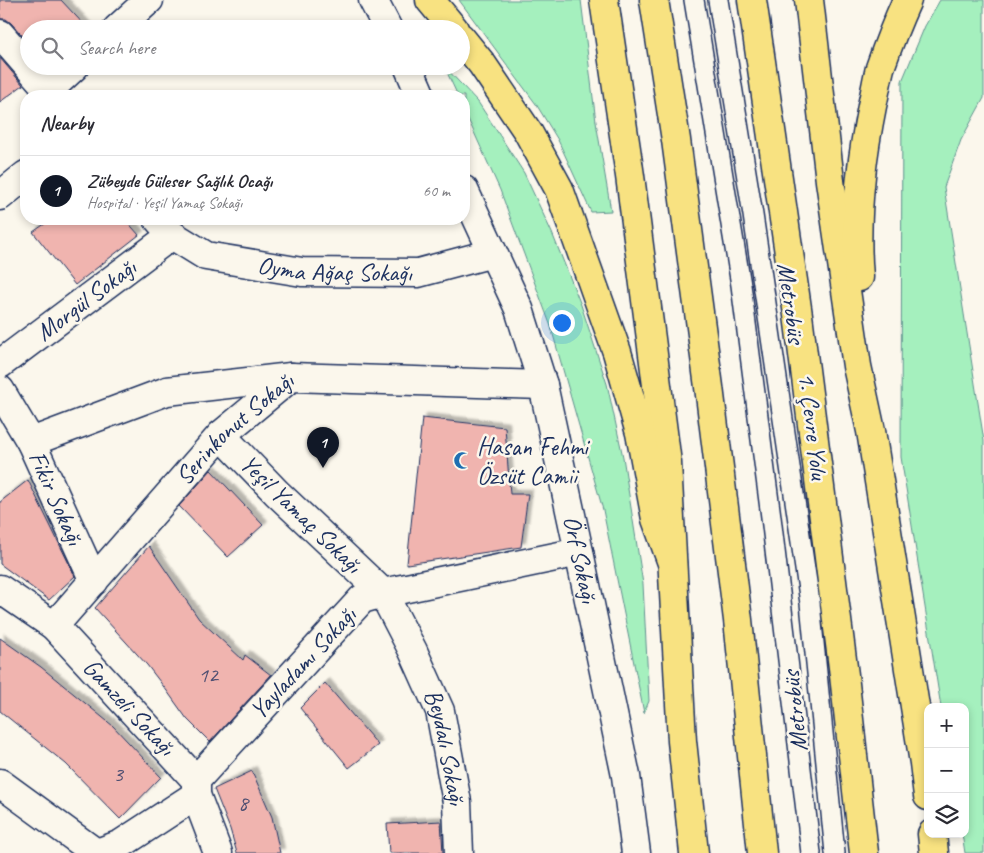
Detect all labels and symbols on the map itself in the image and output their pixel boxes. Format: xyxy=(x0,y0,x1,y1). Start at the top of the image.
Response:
street label: Oyma Ağaç Sokağı xyxy=(255,249,413,289)
street label: Morgül Sokağı xyxy=(29,251,144,348)
street label: Metrobüs xyxy=(770,261,813,348)
your location xyxy=(549,310,575,336)
street label: Serinkonut Sokağı xyxy=(169,364,301,492)
street label: 1. Çevre Yolu xyxy=(791,371,836,483)
pin: 1 xyxy=(307,427,339,468)
place label: Hasan Fehmi Özsüt Camii xyxy=(477,431,591,492)
street label: Fikir Sokağı xyxy=(21,446,91,551)
street label: Yeşil Yamaç Sokağı xyxy=(233,448,370,581)
mosque icon: Hasan Fehmi Özsüt Camii xyxy=(453,451,473,471)
street label: Örf Sokağı xyxy=(556,513,606,607)
street label: Yayladamı Sokağı xyxy=(243,599,364,726)
street label: Gamzeli Sokağı xyxy=(76,652,183,763)
house number: 12 xyxy=(198,661,220,689)
street label: Metrobüs xyxy=(775,667,815,753)
street label: Beydalı Sokağı xyxy=(416,684,473,807)
house number: 3 xyxy=(113,760,125,788)
house number: 8 xyxy=(238,789,250,817)

